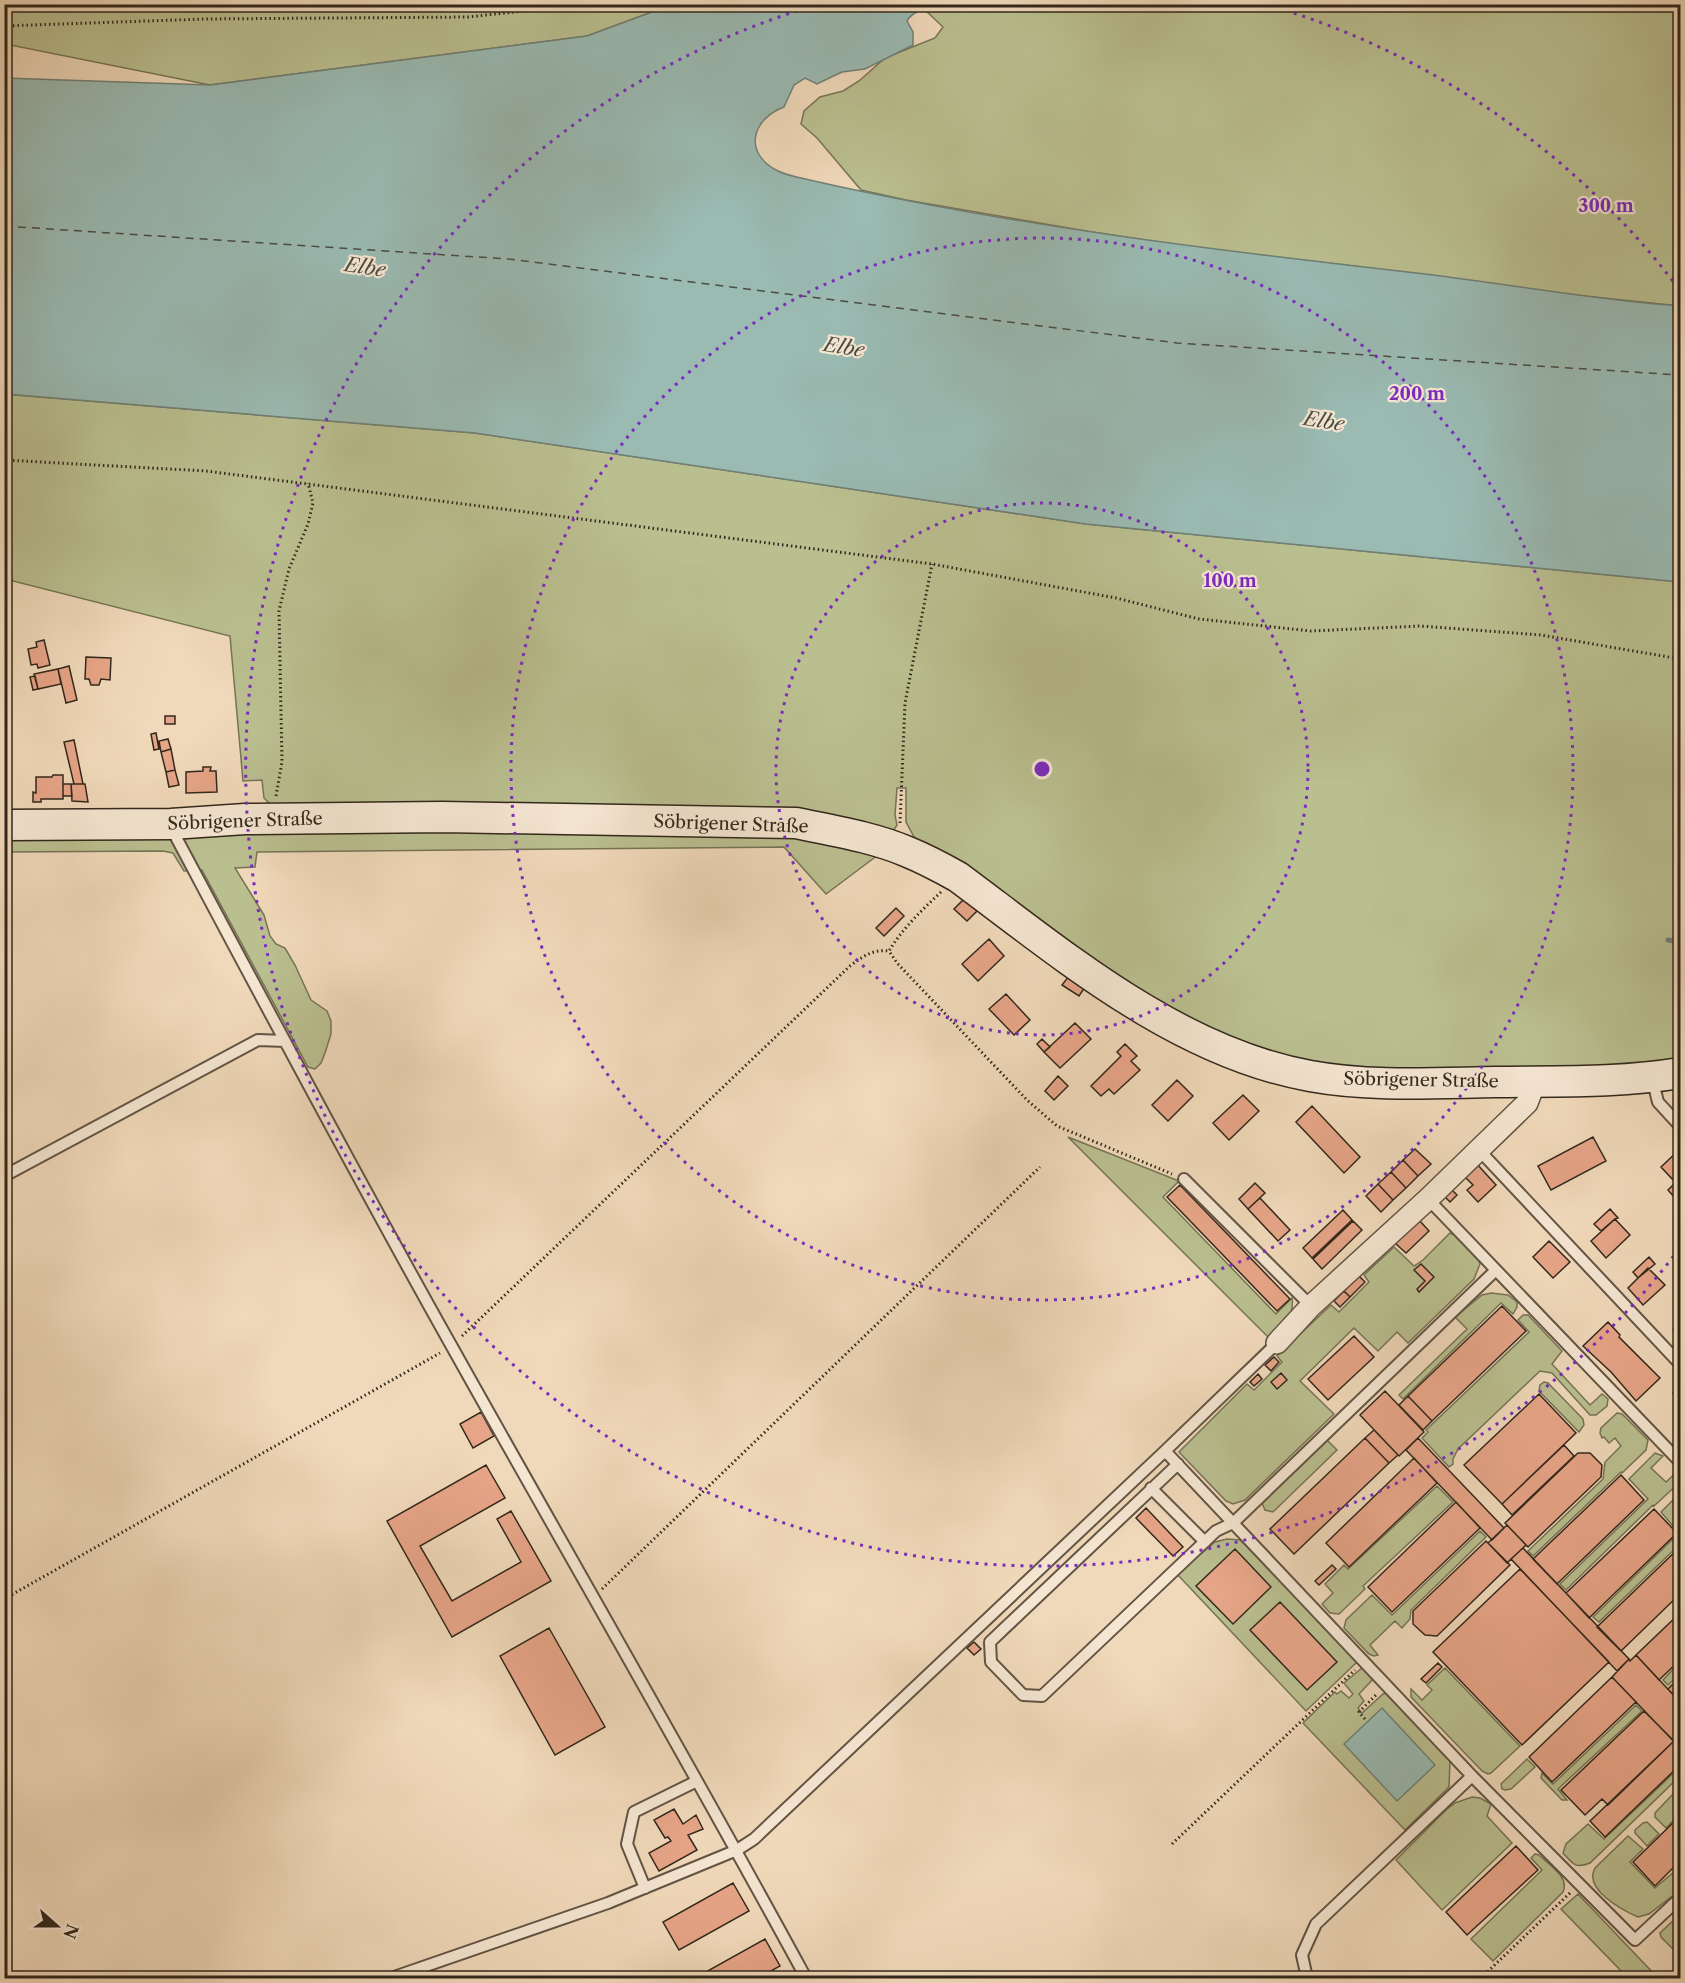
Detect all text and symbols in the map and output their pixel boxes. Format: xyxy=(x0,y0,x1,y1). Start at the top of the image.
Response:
text: 300 m xyxy=(1578,195,1634,217)
water label: Elbe xyxy=(341,252,388,282)
water label: Elbe xyxy=(820,332,867,362)
text: 200 m xyxy=(1389,383,1445,405)
water label: Elbe xyxy=(1300,406,1347,436)
text: 100 m xyxy=(1203,570,1257,592)
centre of rings xyxy=(1032,759,1052,779)
street label: Söbrigener Straße xyxy=(167,807,323,835)
street label: Söbrigener Straße xyxy=(653,810,809,838)
street label: Söbrigener Straße xyxy=(1343,1068,1499,1092)
north arrow xyxy=(27,1896,87,1956)
text: N xyxy=(59,1921,83,1942)

